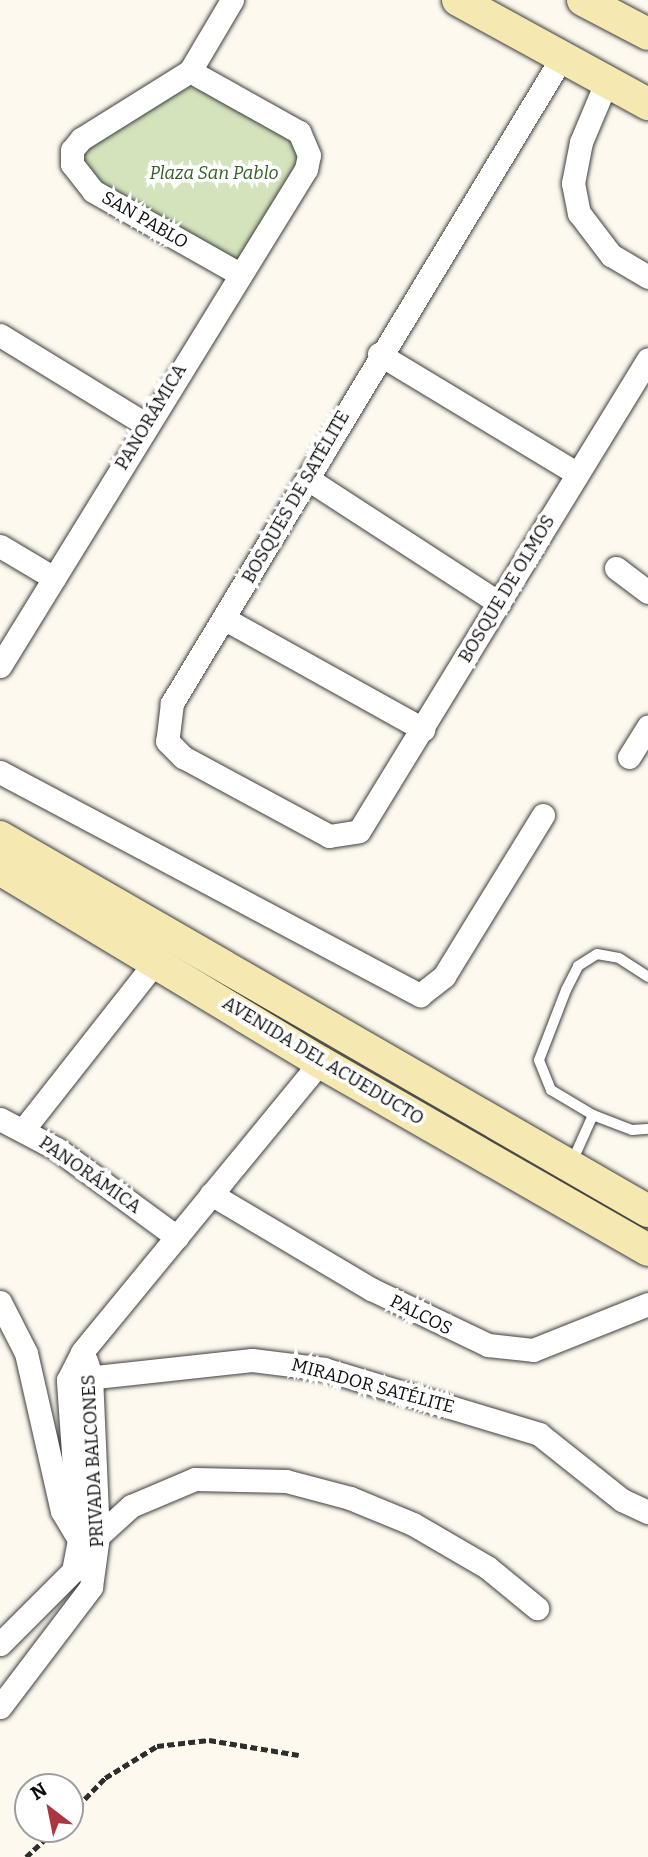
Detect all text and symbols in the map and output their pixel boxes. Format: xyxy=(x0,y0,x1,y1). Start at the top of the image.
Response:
park label: Plaza San Pablo xyxy=(149,162,279,184)
street label: SAN PABLO xyxy=(98,187,192,253)
street label: PANORÁMICA xyxy=(111,360,191,474)
street label: BOSQUES DE SATÉLITE xyxy=(238,407,354,587)
street label: BOSQUE DE OLMOS xyxy=(454,511,560,667)
street label: AVENIDA DEL ACUEDUCTO xyxy=(219,992,427,1130)
street label: PANORÁMICA xyxy=(35,1132,145,1218)
street label: PALCOS xyxy=(387,1290,455,1340)
street label: MIRADOR SATÉLITE xyxy=(289,1354,457,1418)
street label: PRIVADA BALCONES xyxy=(78,1374,108,1548)
north arrow xyxy=(14,1773,84,1843)
text: N xyxy=(26,1778,51,1805)

